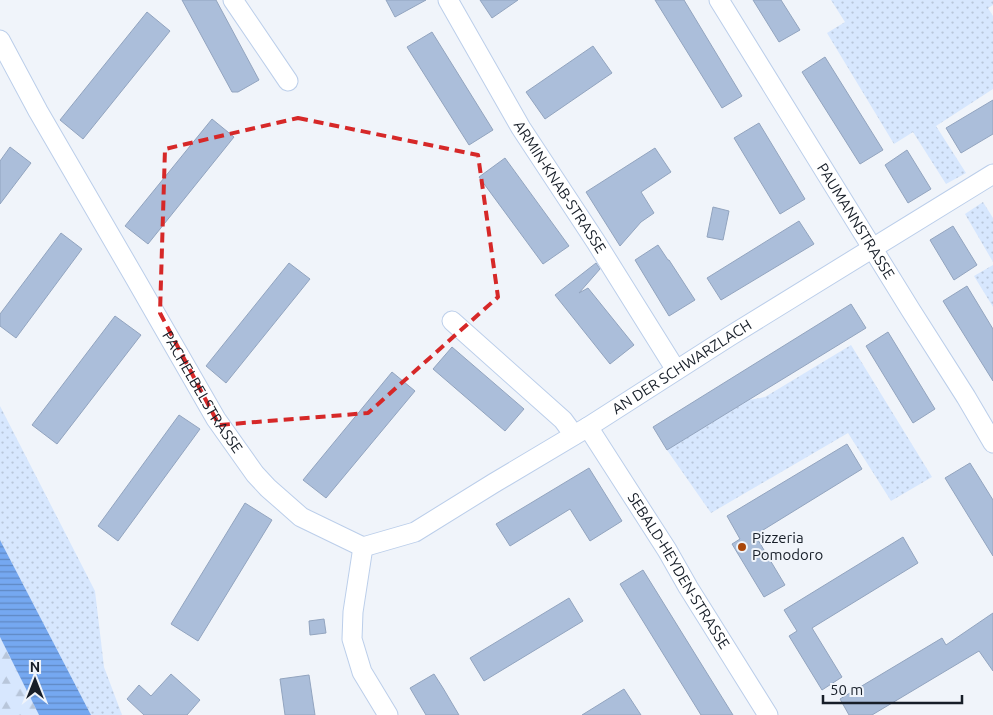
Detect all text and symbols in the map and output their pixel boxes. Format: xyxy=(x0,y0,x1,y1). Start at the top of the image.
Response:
street label: ARMIN-KNAB-STRASSE xyxy=(511,118,610,256)
street label: PAUMANNSTRASSE xyxy=(814,160,898,282)
street label: AN DER SCHWARZLACH xyxy=(609,316,755,417)
street label: PACHELBELSTRASSE xyxy=(159,328,246,456)
street label: SEBALD-HEYDEN-STRASSE xyxy=(625,489,733,652)
place label: Pizzeria Pomodoro xyxy=(752,529,823,563)
marker: Pizzeria Pomodoro xyxy=(736,541,748,553)
north arrow xyxy=(10,655,60,705)
text: N xyxy=(30,659,40,675)
scale bar xyxy=(823,672,962,704)
text: 50 m xyxy=(830,681,863,698)

